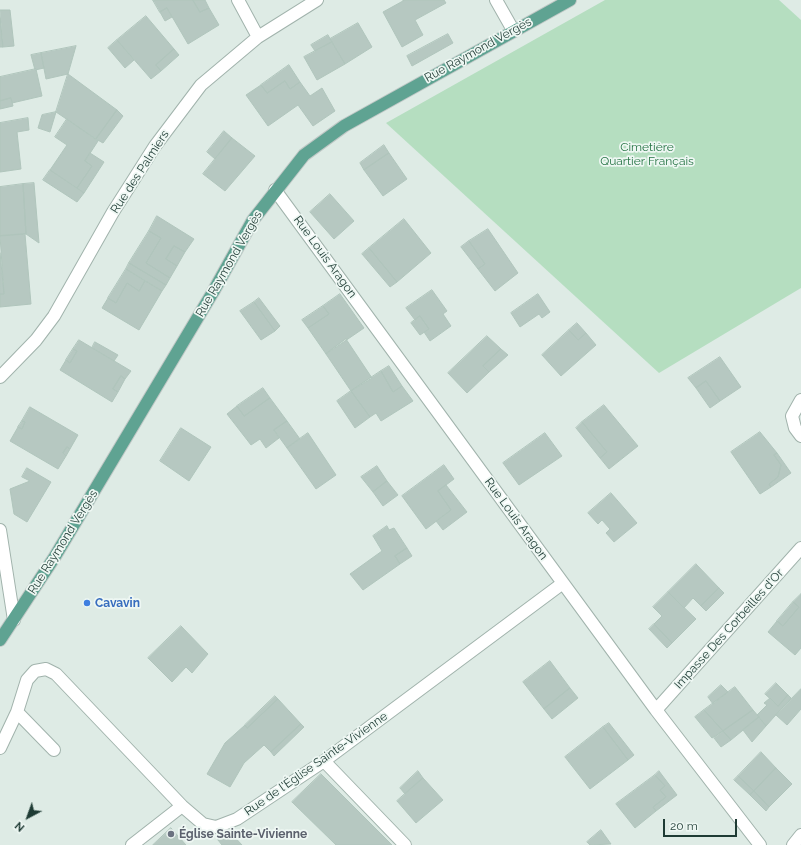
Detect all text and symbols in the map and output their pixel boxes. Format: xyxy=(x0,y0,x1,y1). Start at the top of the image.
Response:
street label: Rue Raymond Vergès xyxy=(422,15,534,85)
street label: Rue des Palmiers xyxy=(108,128,172,216)
park label: Cimetière Quartier Français xyxy=(600,140,694,168)
street label: Rue Raymond Vergès xyxy=(193,208,265,320)
street label: Rue Louis Aragon xyxy=(290,213,360,301)
street label: Rue Louis Aragon xyxy=(481,475,551,563)
street label: Rue Raymond Vergès xyxy=(25,487,101,597)
street label: Impasse Des Corbeilles d'Or xyxy=(671,566,787,692)
place label: Cavavin xyxy=(95,596,140,610)
marker: Cavavin xyxy=(82,598,92,608)
street label: Rue de l'Église Sainte-Vivienne xyxy=(242,709,390,819)
north arrow xyxy=(8,797,48,837)
scale bar xyxy=(665,811,739,837)
text: N xyxy=(12,819,27,834)
text: 20 m xyxy=(670,819,698,833)
place label: Église Sainte-Vivienne xyxy=(179,827,307,841)
marker: Église Sainte-Vivienne xyxy=(166,829,176,839)

